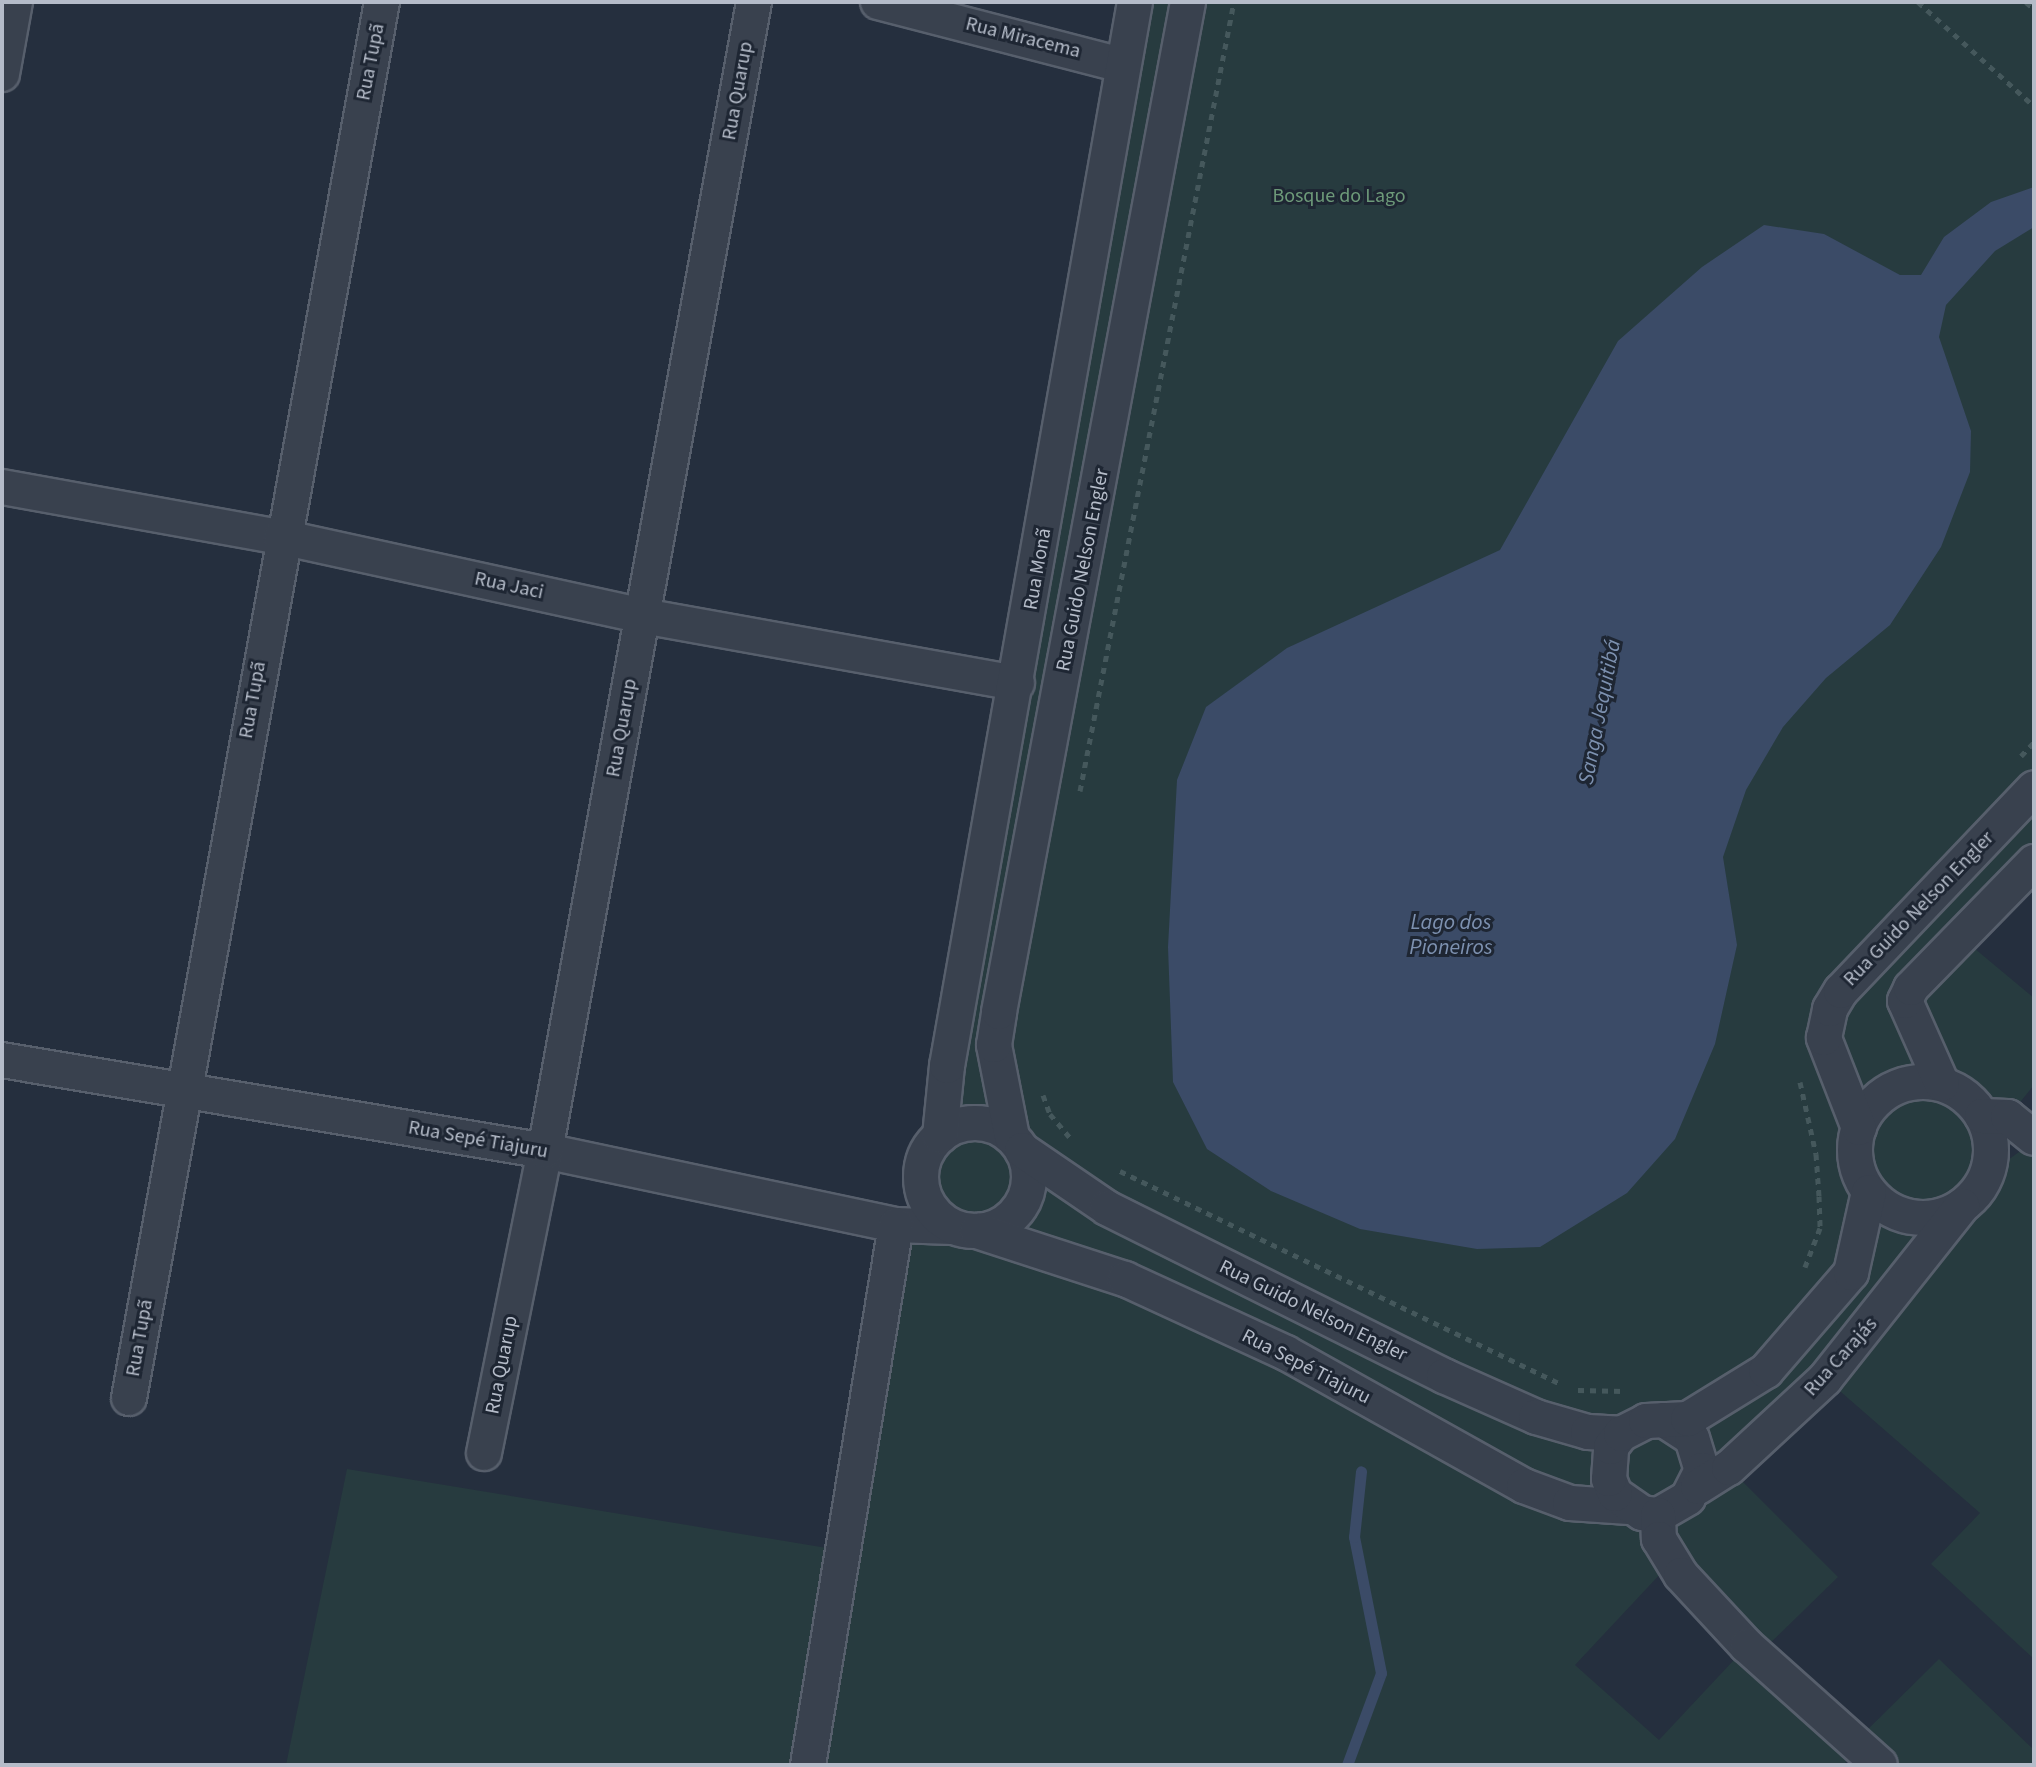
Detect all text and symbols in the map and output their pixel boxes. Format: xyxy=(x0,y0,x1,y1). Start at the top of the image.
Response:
street label: Rua Miracema xyxy=(963,12,1083,64)
street label: Rua Tupã xyxy=(352,21,390,103)
street label: Rua Quarup xyxy=(718,40,758,142)
park label: Bosque do Lago xyxy=(1272,184,1406,208)
street label: Rua Guido Nelson Engler xyxy=(1052,467,1114,673)
street label: Rua Monã xyxy=(1019,526,1057,612)
street label: Rua Jaci xyxy=(472,567,546,605)
water label: Sanga Jequitibá xyxy=(1573,637,1627,787)
street label: Rua Tupã xyxy=(234,660,272,740)
street label: Rua Quarup xyxy=(602,677,642,779)
street label: Rua Guido Nelson Engler xyxy=(1839,827,1999,991)
water label: Lago dos Pioneiros xyxy=(1409,909,1493,960)
street label: Rua Sepé Tiajuru xyxy=(406,1116,550,1164)
street label: Rua Guido Nelson Engler xyxy=(1215,1255,1411,1367)
street label: Rua Tupã xyxy=(121,1298,159,1378)
street label: Rua Carajás xyxy=(1799,1313,1883,1401)
street label: Rua Quarup xyxy=(481,1314,523,1416)
street label: Rua Sepé Tiajuru xyxy=(1238,1324,1374,1410)

